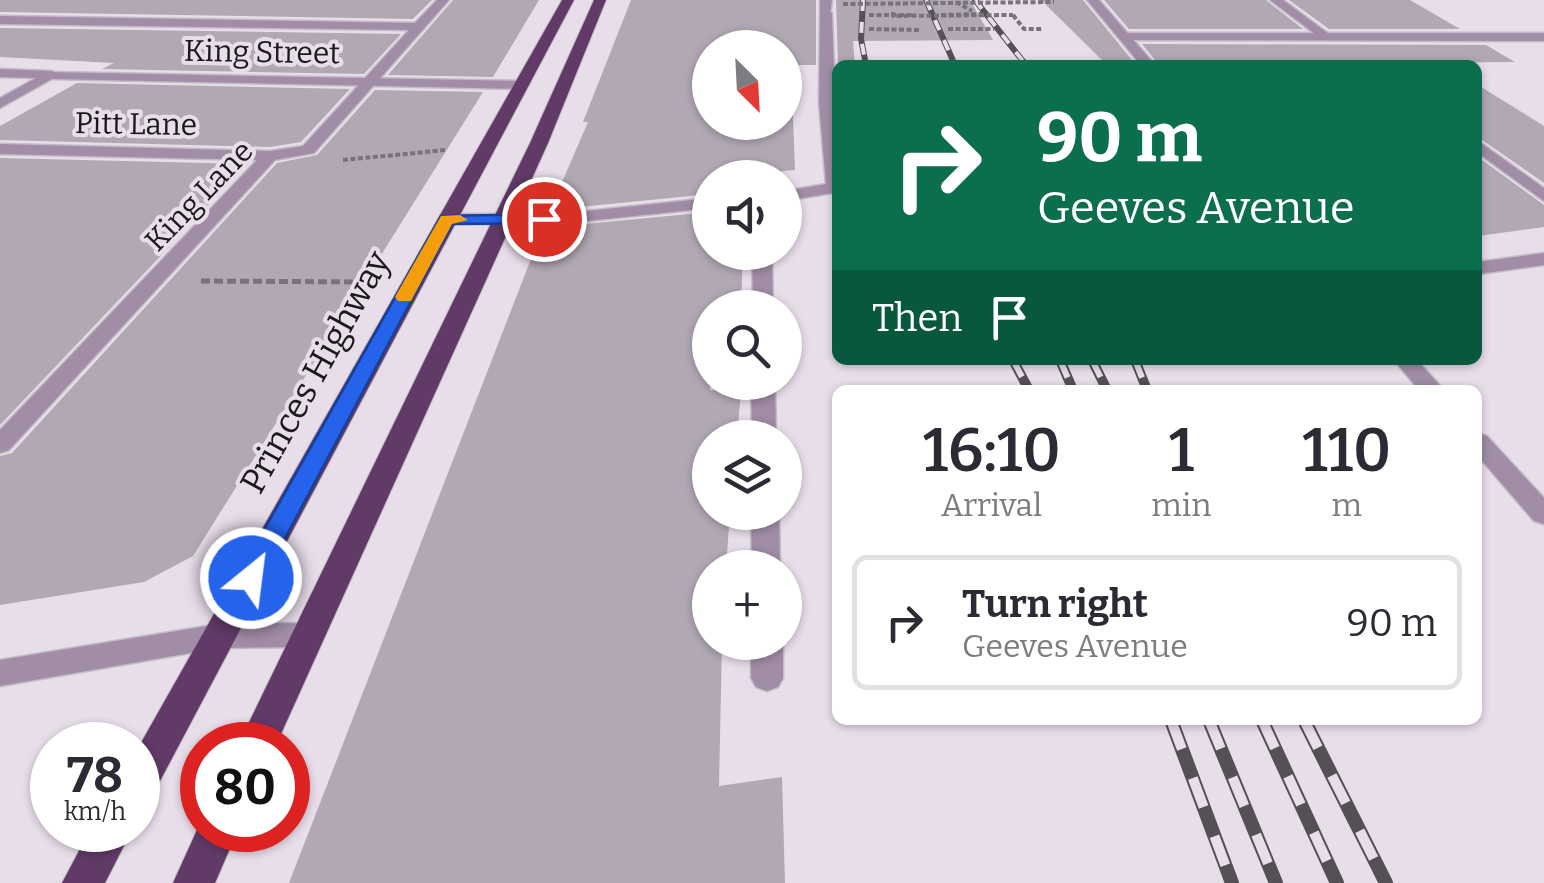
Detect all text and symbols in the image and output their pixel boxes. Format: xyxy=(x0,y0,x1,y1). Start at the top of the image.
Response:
north arrow xyxy=(692,30,802,140)
map controls xyxy=(692,30,802,660)
street label: King Street xyxy=(184,33,341,71)
text: 90 m xyxy=(1037,96,1202,180)
icon: right xyxy=(872,100,1002,230)
street label: Pitt Lane xyxy=(75,105,197,143)
street label: King Lane xyxy=(138,133,260,259)
button: sound xyxy=(692,160,802,270)
pin xyxy=(502,177,587,262)
text: Geeves Avenue xyxy=(1037,181,1355,235)
icon: arrive xyxy=(517,192,572,247)
street label: Princes Highway xyxy=(231,243,399,500)
button: search xyxy=(692,290,802,400)
icon: arrive xyxy=(982,290,1037,345)
text: Then xyxy=(872,295,962,341)
text: 16:10 xyxy=(923,415,1061,487)
text: 1 xyxy=(1169,415,1194,487)
text: 110 xyxy=(1302,415,1391,487)
button: layers xyxy=(692,420,802,530)
text: Arrival xyxy=(941,486,1042,524)
text: min xyxy=(1151,486,1212,524)
text: m xyxy=(1332,486,1362,524)
position arrow xyxy=(199,526,303,630)
button: + xyxy=(692,550,802,660)
text: Turn right xyxy=(962,581,1148,627)
icon: right xyxy=(877,595,932,650)
text: 90 m xyxy=(1347,600,1437,646)
text: Geeves Avenue xyxy=(962,627,1188,665)
speed limit sign: 80 xyxy=(180,722,310,852)
text: 78 xyxy=(67,745,123,805)
text: km/h xyxy=(64,797,126,827)

